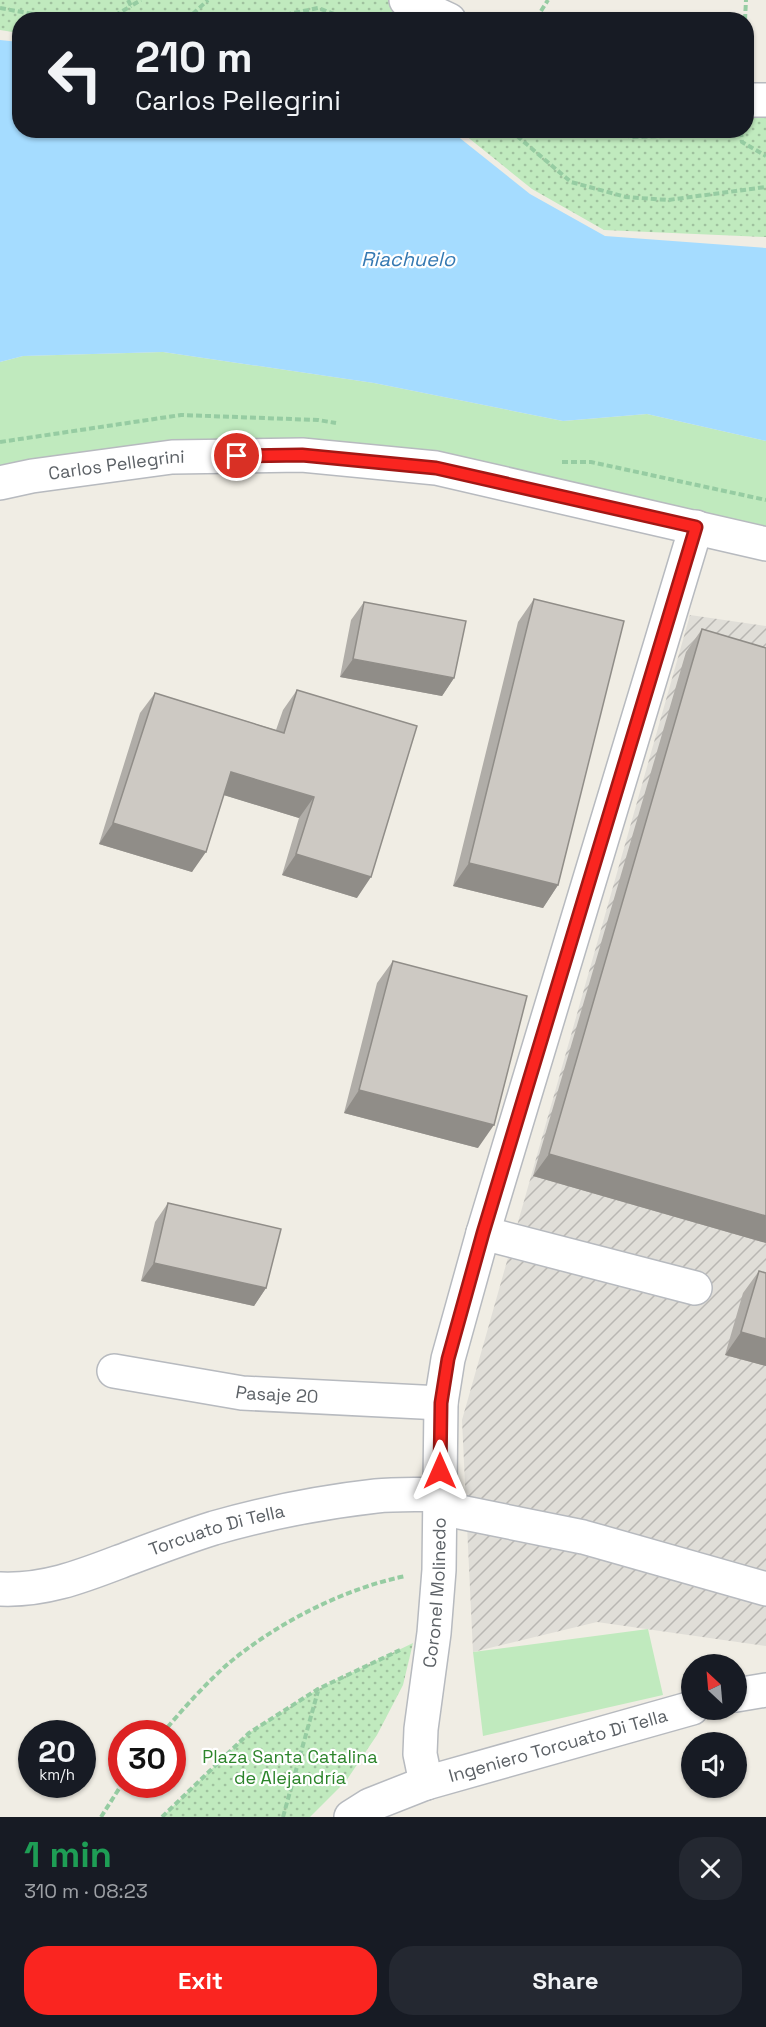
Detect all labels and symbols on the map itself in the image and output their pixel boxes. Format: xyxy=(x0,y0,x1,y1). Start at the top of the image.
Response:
water label: Riachuelo xyxy=(361,246,456,272)
pin xyxy=(211,430,262,481)
street label: Carlos Pellegrini xyxy=(47,445,185,485)
street label: Pasaje 20 xyxy=(234,1380,319,1408)
position arrow xyxy=(408,1439,472,1503)
street label: Torcuato Di Tella xyxy=(145,1499,287,1561)
street label: Coronel Molinedo xyxy=(417,1517,451,1669)
north arrow xyxy=(681,1654,747,1720)
street label: Ingeniero Torcuato Di Tella xyxy=(446,1703,670,1787)
speed limit sign: 30 xyxy=(108,1720,186,1798)
park label: Plaza Santa Catalina de Alejandría xyxy=(202,1745,378,1789)

